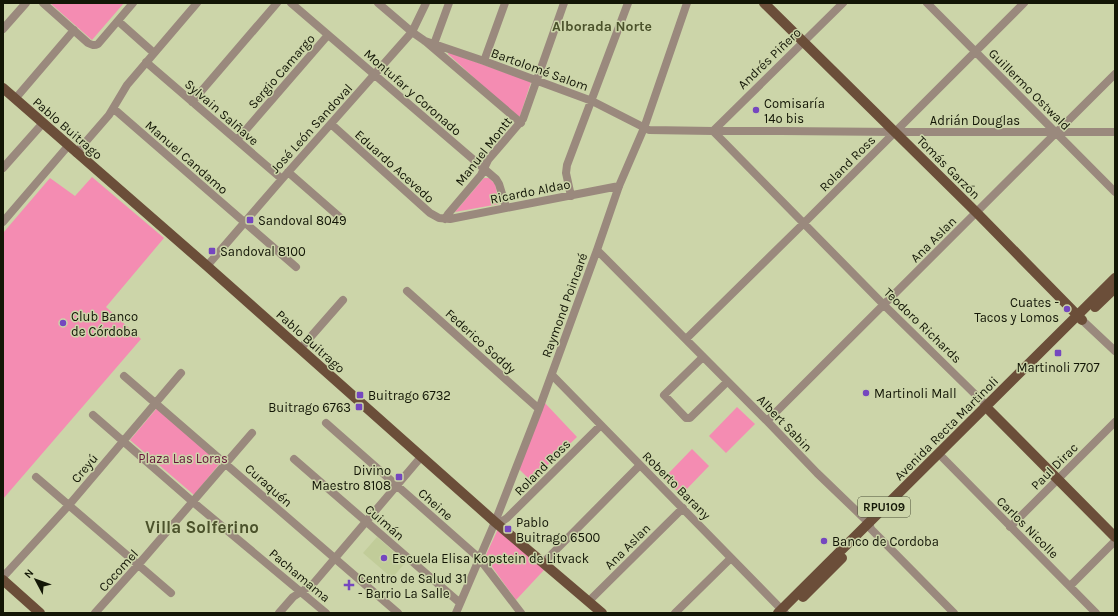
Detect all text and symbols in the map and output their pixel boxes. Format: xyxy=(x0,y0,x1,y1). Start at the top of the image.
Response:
district label: Alborada Norte xyxy=(552,18,652,35)
street label: Andrés Piñero xyxy=(735,25,804,92)
street label: Sergio Camargo xyxy=(245,31,318,112)
street label: Bartolomé Salom xyxy=(489,45,591,94)
street label: Guillermo Ostwald xyxy=(986,45,1074,133)
street label: Montufar y Coronado xyxy=(361,46,464,139)
street label: Sylvain Salñave xyxy=(182,76,262,149)
street label: José León Sandoval xyxy=(267,81,355,176)
street label: Pablo Buitrago xyxy=(30,94,105,163)
place label: Comisaría 14º bis xyxy=(764,96,825,126)
marker: Comisaría 14º bis xyxy=(751,105,761,115)
street label: Adrián Douglas xyxy=(930,113,1020,128)
street label: Manuel Montt xyxy=(452,114,515,189)
street label: Manuel Candamo xyxy=(142,117,231,197)
street label: Eduardo Acevedo xyxy=(352,127,437,206)
street label: Roland Ross xyxy=(816,132,879,195)
street label: Tomás Garzón xyxy=(914,133,983,202)
street label: Ricardo Aldao xyxy=(489,176,571,207)
place label: Sandoval 8049 xyxy=(258,213,347,228)
street label: Ana Aslan xyxy=(907,213,959,265)
marker: Sandoval 8049 xyxy=(245,215,255,225)
place label: Sandoval 8100 xyxy=(220,244,306,259)
marker: Sandoval 8100 xyxy=(207,246,217,256)
street label: Raymond Poincaré xyxy=(539,250,590,360)
street label: Teodoro Richards xyxy=(881,285,965,366)
place label: Cuates - Tacos y Lomos xyxy=(974,295,1059,325)
marker: Cuates - Tacos y Lomos xyxy=(1062,304,1072,314)
street label: Federico Soddy xyxy=(442,306,519,377)
street label: Pablo Buitrago xyxy=(273,307,348,376)
place label: Club Banco de Córdoba xyxy=(71,309,138,339)
marker: Club Banco de Córdoba xyxy=(58,318,68,328)
marker: Martinoli 7707 xyxy=(1053,348,1063,358)
place label: Martinoli 7707 xyxy=(1016,360,1100,375)
street label: Avenida Recta Martinoli xyxy=(891,373,1001,483)
place label: Martinoli Mall xyxy=(874,386,957,401)
place label: Buitrago 6732 xyxy=(368,388,451,403)
marker: Martinoli Mall xyxy=(861,388,871,398)
marker: Buitrago 6732 xyxy=(355,390,365,400)
street label: Albert Sabin xyxy=(754,392,815,455)
place label: Buitrago 6763 xyxy=(268,400,351,415)
marker: Buitrago 6763 xyxy=(354,402,364,412)
street label: Roland Ross xyxy=(511,436,574,499)
street label: Paul Dirac xyxy=(1028,440,1081,493)
street label: Roberto Barany xyxy=(639,448,714,523)
street label: Creyú xyxy=(68,451,101,486)
park label: Plaza Las Loras xyxy=(138,451,228,466)
street label: Curaquén xyxy=(241,461,295,511)
place label: Divino Maestro 8108 xyxy=(312,463,391,493)
marker: Divino Maestro 8108 xyxy=(394,472,404,482)
street label: Cheine xyxy=(415,485,456,524)
street label: Carlos Nicolle xyxy=(994,493,1062,562)
road number: RPU109 xyxy=(858,497,910,517)
street label: Cuimán xyxy=(362,501,407,543)
place label: Pablo Buitrago 6500 xyxy=(516,515,601,545)
district label: Villa Solferino xyxy=(145,517,259,537)
street label: Ana Aslan xyxy=(601,520,653,572)
marker: Pablo Buitrago 6500 xyxy=(503,524,513,534)
place label: Banco de Cordoba xyxy=(832,534,939,549)
marker: Banco de Cordoba xyxy=(819,536,829,546)
street label: Cocomel xyxy=(96,546,141,594)
street label: Pachamama xyxy=(266,546,333,605)
place label: Escuela Elisa Kopstein de Litvack xyxy=(392,551,589,566)
marker: Escuela Elisa Kopstein de Litvack xyxy=(379,553,389,563)
north arrow xyxy=(16,560,56,600)
text: N xyxy=(21,567,36,581)
place label: Centro de Salud 31 - Barrio La Salle xyxy=(358,571,467,601)
marker: Centro de Salud 31 - Barrio La Salle xyxy=(343,579,355,591)

